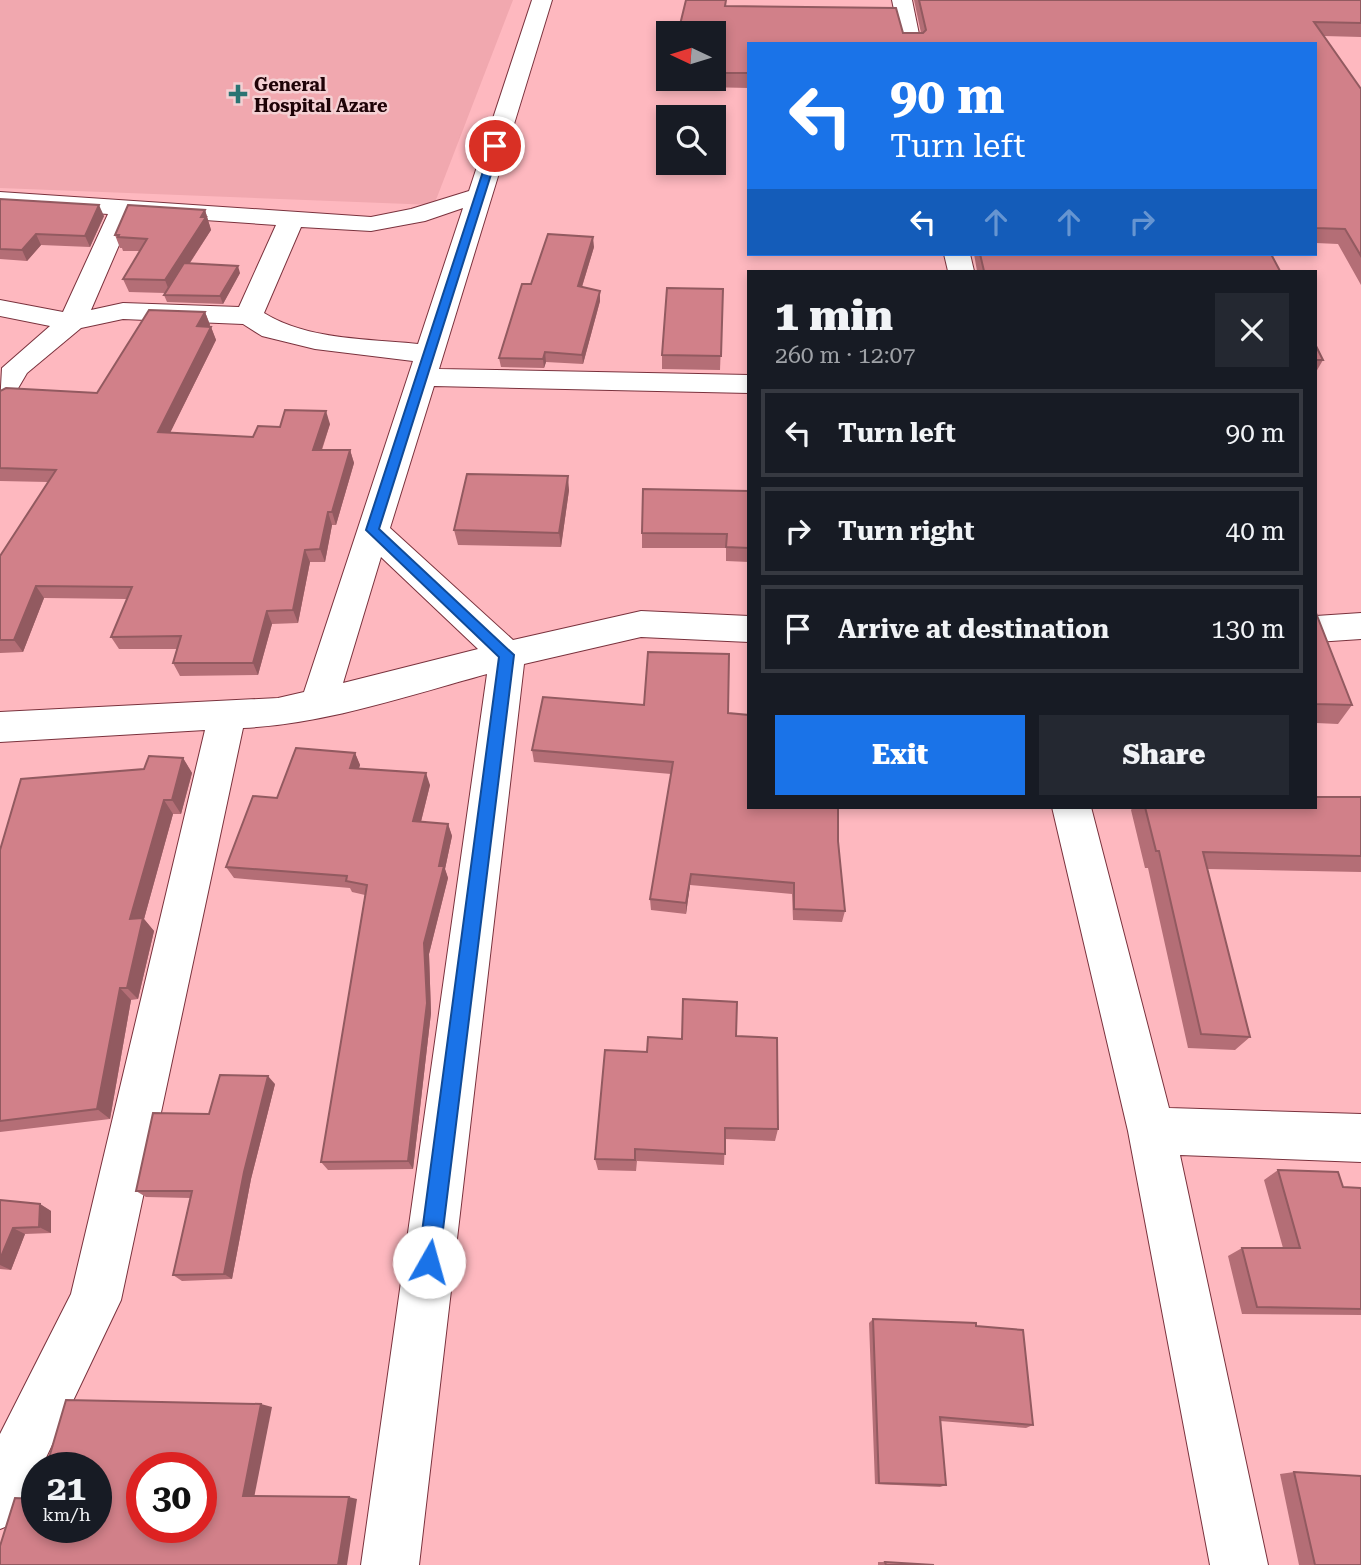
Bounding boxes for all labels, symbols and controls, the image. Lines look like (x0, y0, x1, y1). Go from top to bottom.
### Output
north arrow (656, 21, 726, 91)
map controls (656, 21, 726, 175)
text: 90 m (890, 68, 1005, 125)
icon: left (775, 70, 866, 161)
place label: General Hospital Azare (254, 74, 388, 116)
marker: General Hospital Azare (228, 84, 248, 104)
button: search (656, 105, 726, 175)
pin (465, 116, 525, 176)
icon: arrive (476, 127, 514, 165)
text: Turn left (890, 127, 1025, 165)
icon: left (904, 203, 942, 241)
icon: ahead (977, 203, 1015, 241)
icon: ahead (1050, 203, 1088, 241)
icon: right (1123, 203, 1161, 241)
text: 1 min (775, 291, 893, 340)
button: close (1215, 293, 1289, 367)
text: 260 m · 12:07 (775, 342, 915, 369)
icon: left (779, 414, 817, 452)
text: Turn left (838, 418, 956, 448)
text: 90 m (1226, 418, 1285, 448)
icon: right (779, 512, 817, 550)
text: Turn right (838, 516, 974, 546)
text: 40 m (1226, 516, 1285, 546)
icon: arrive (779, 610, 817, 648)
text: Arrive at destination (838, 614, 1109, 644)
text: 130 m (1211, 614, 1285, 644)
button: Exit (775, 715, 1025, 795)
button: Share (1039, 715, 1289, 795)
position arrow (392, 1225, 466, 1299)
speed limit sign: 30 (126, 1452, 217, 1543)
text: 21 (47, 1468, 86, 1509)
text: km/h (42, 1504, 91, 1525)

